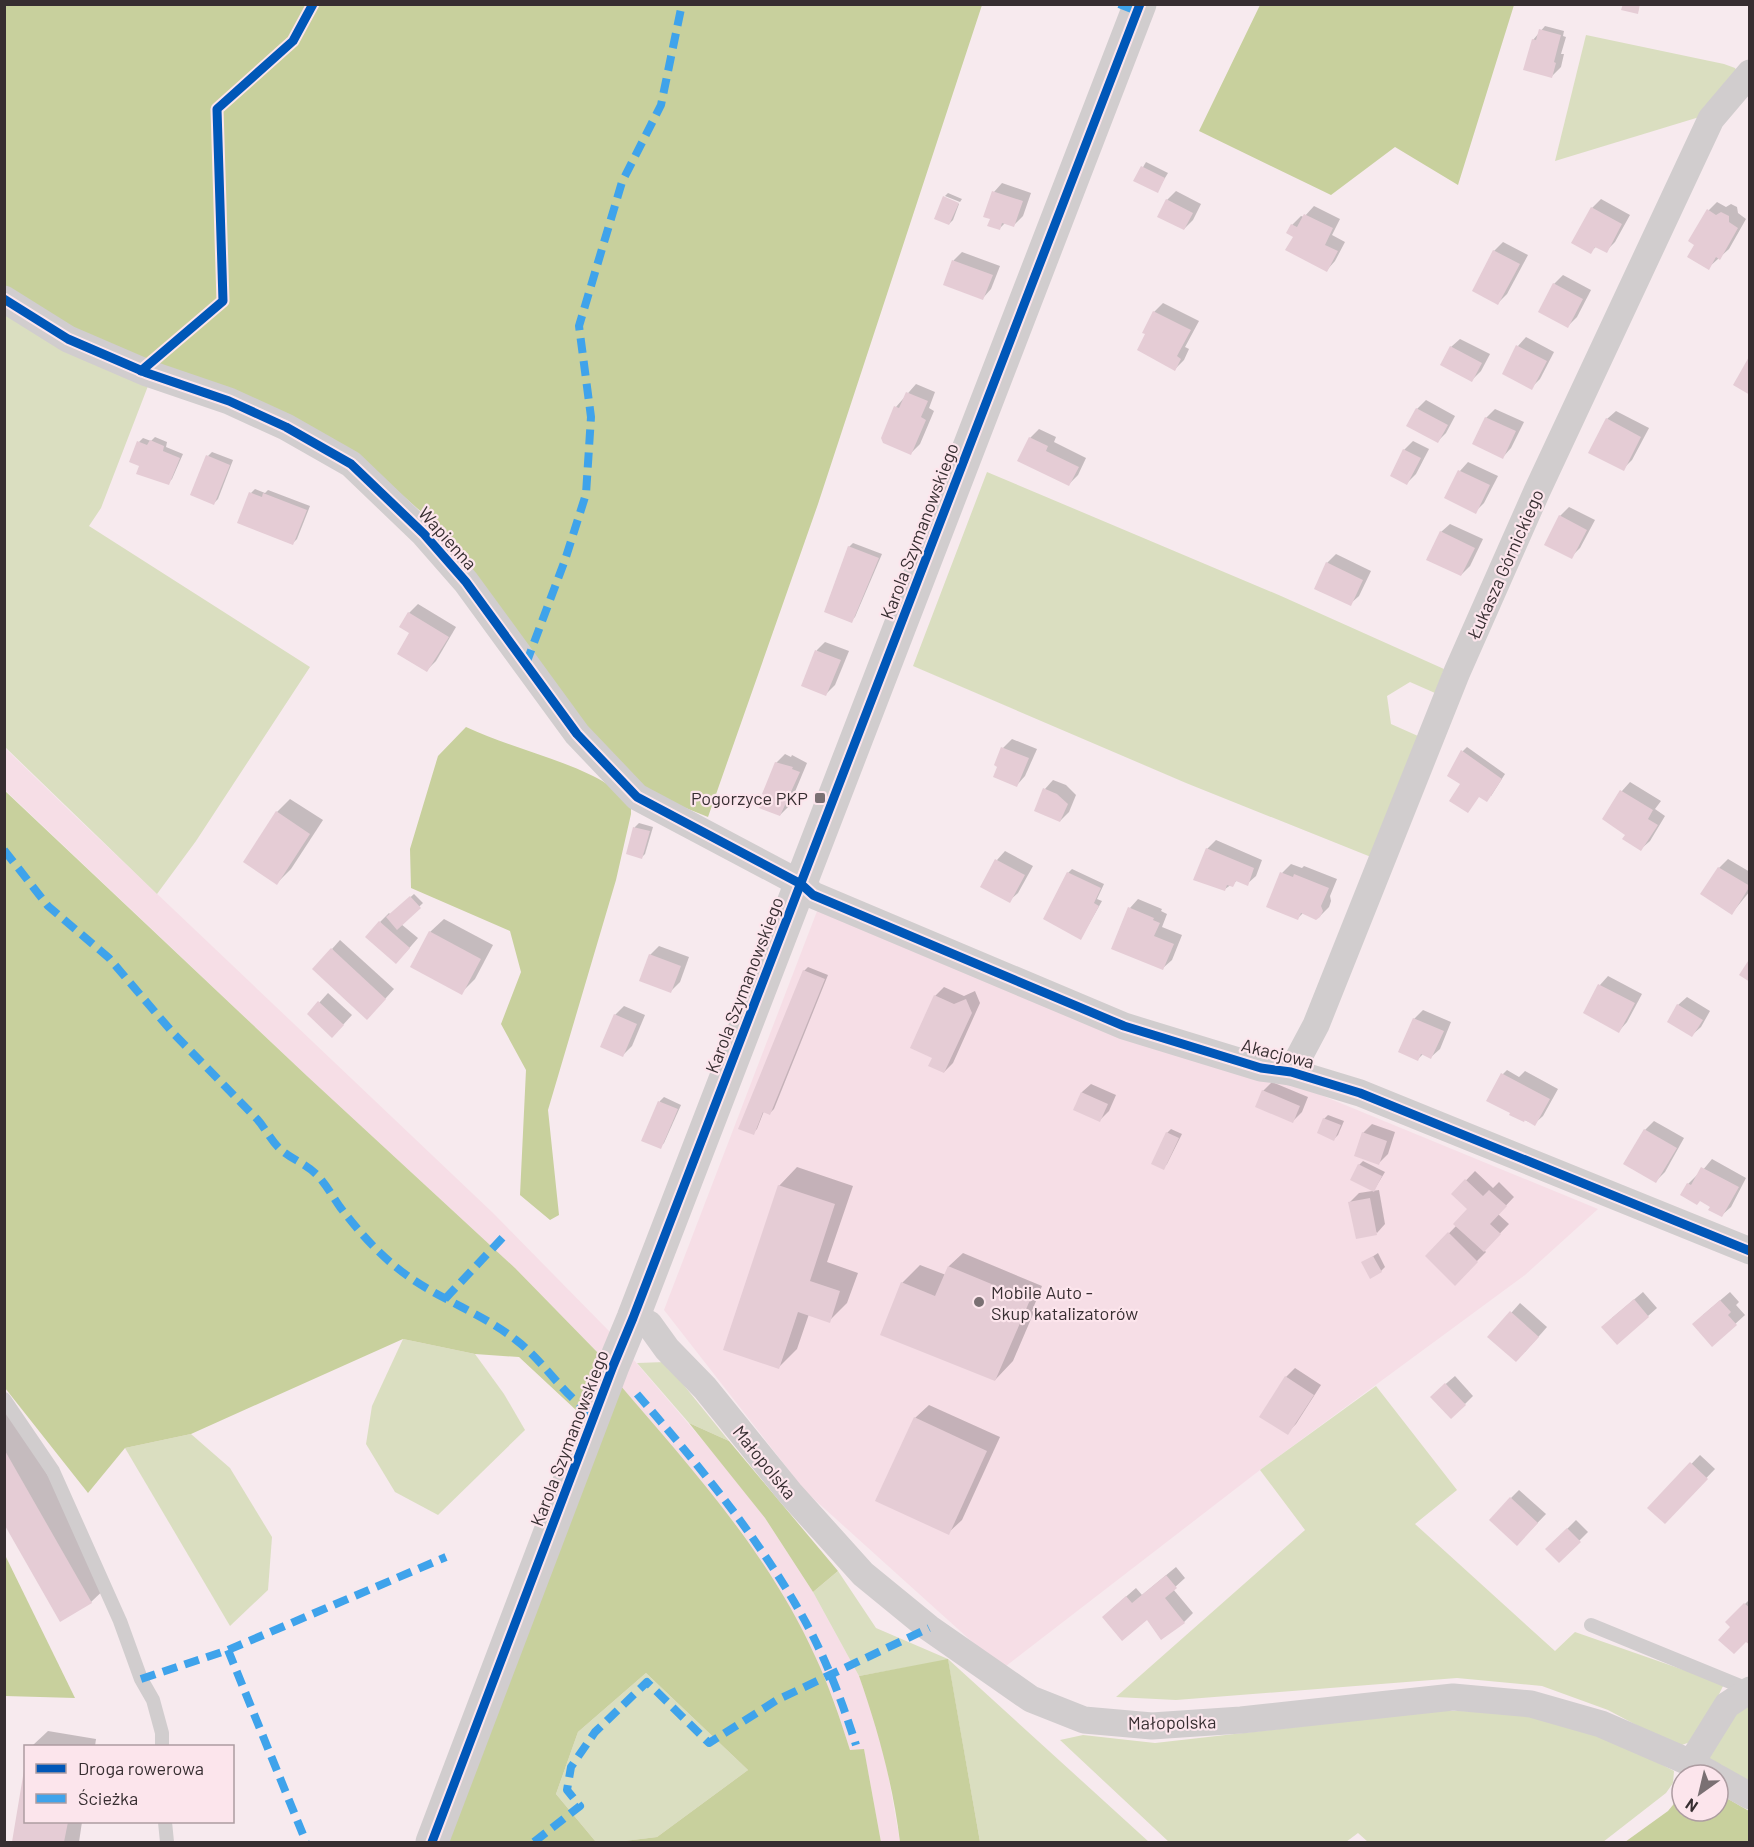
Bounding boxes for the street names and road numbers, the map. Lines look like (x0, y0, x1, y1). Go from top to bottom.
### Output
street label: Karola Szymanowskiego (875, 440, 963, 622)
street label: Łukasza Górnickiego (1462, 486, 1548, 643)
street label: Wapienna (414, 502, 482, 574)
street label: Karola Szymanowskiego (700, 894, 788, 1076)
street label: Akacjowa (1239, 1033, 1317, 1073)
street label: Karola Szymanowskiego (525, 1347, 613, 1529)
street label: Małopolska (729, 1421, 801, 1503)
street label: Małopolska (1128, 1710, 1216, 1734)

